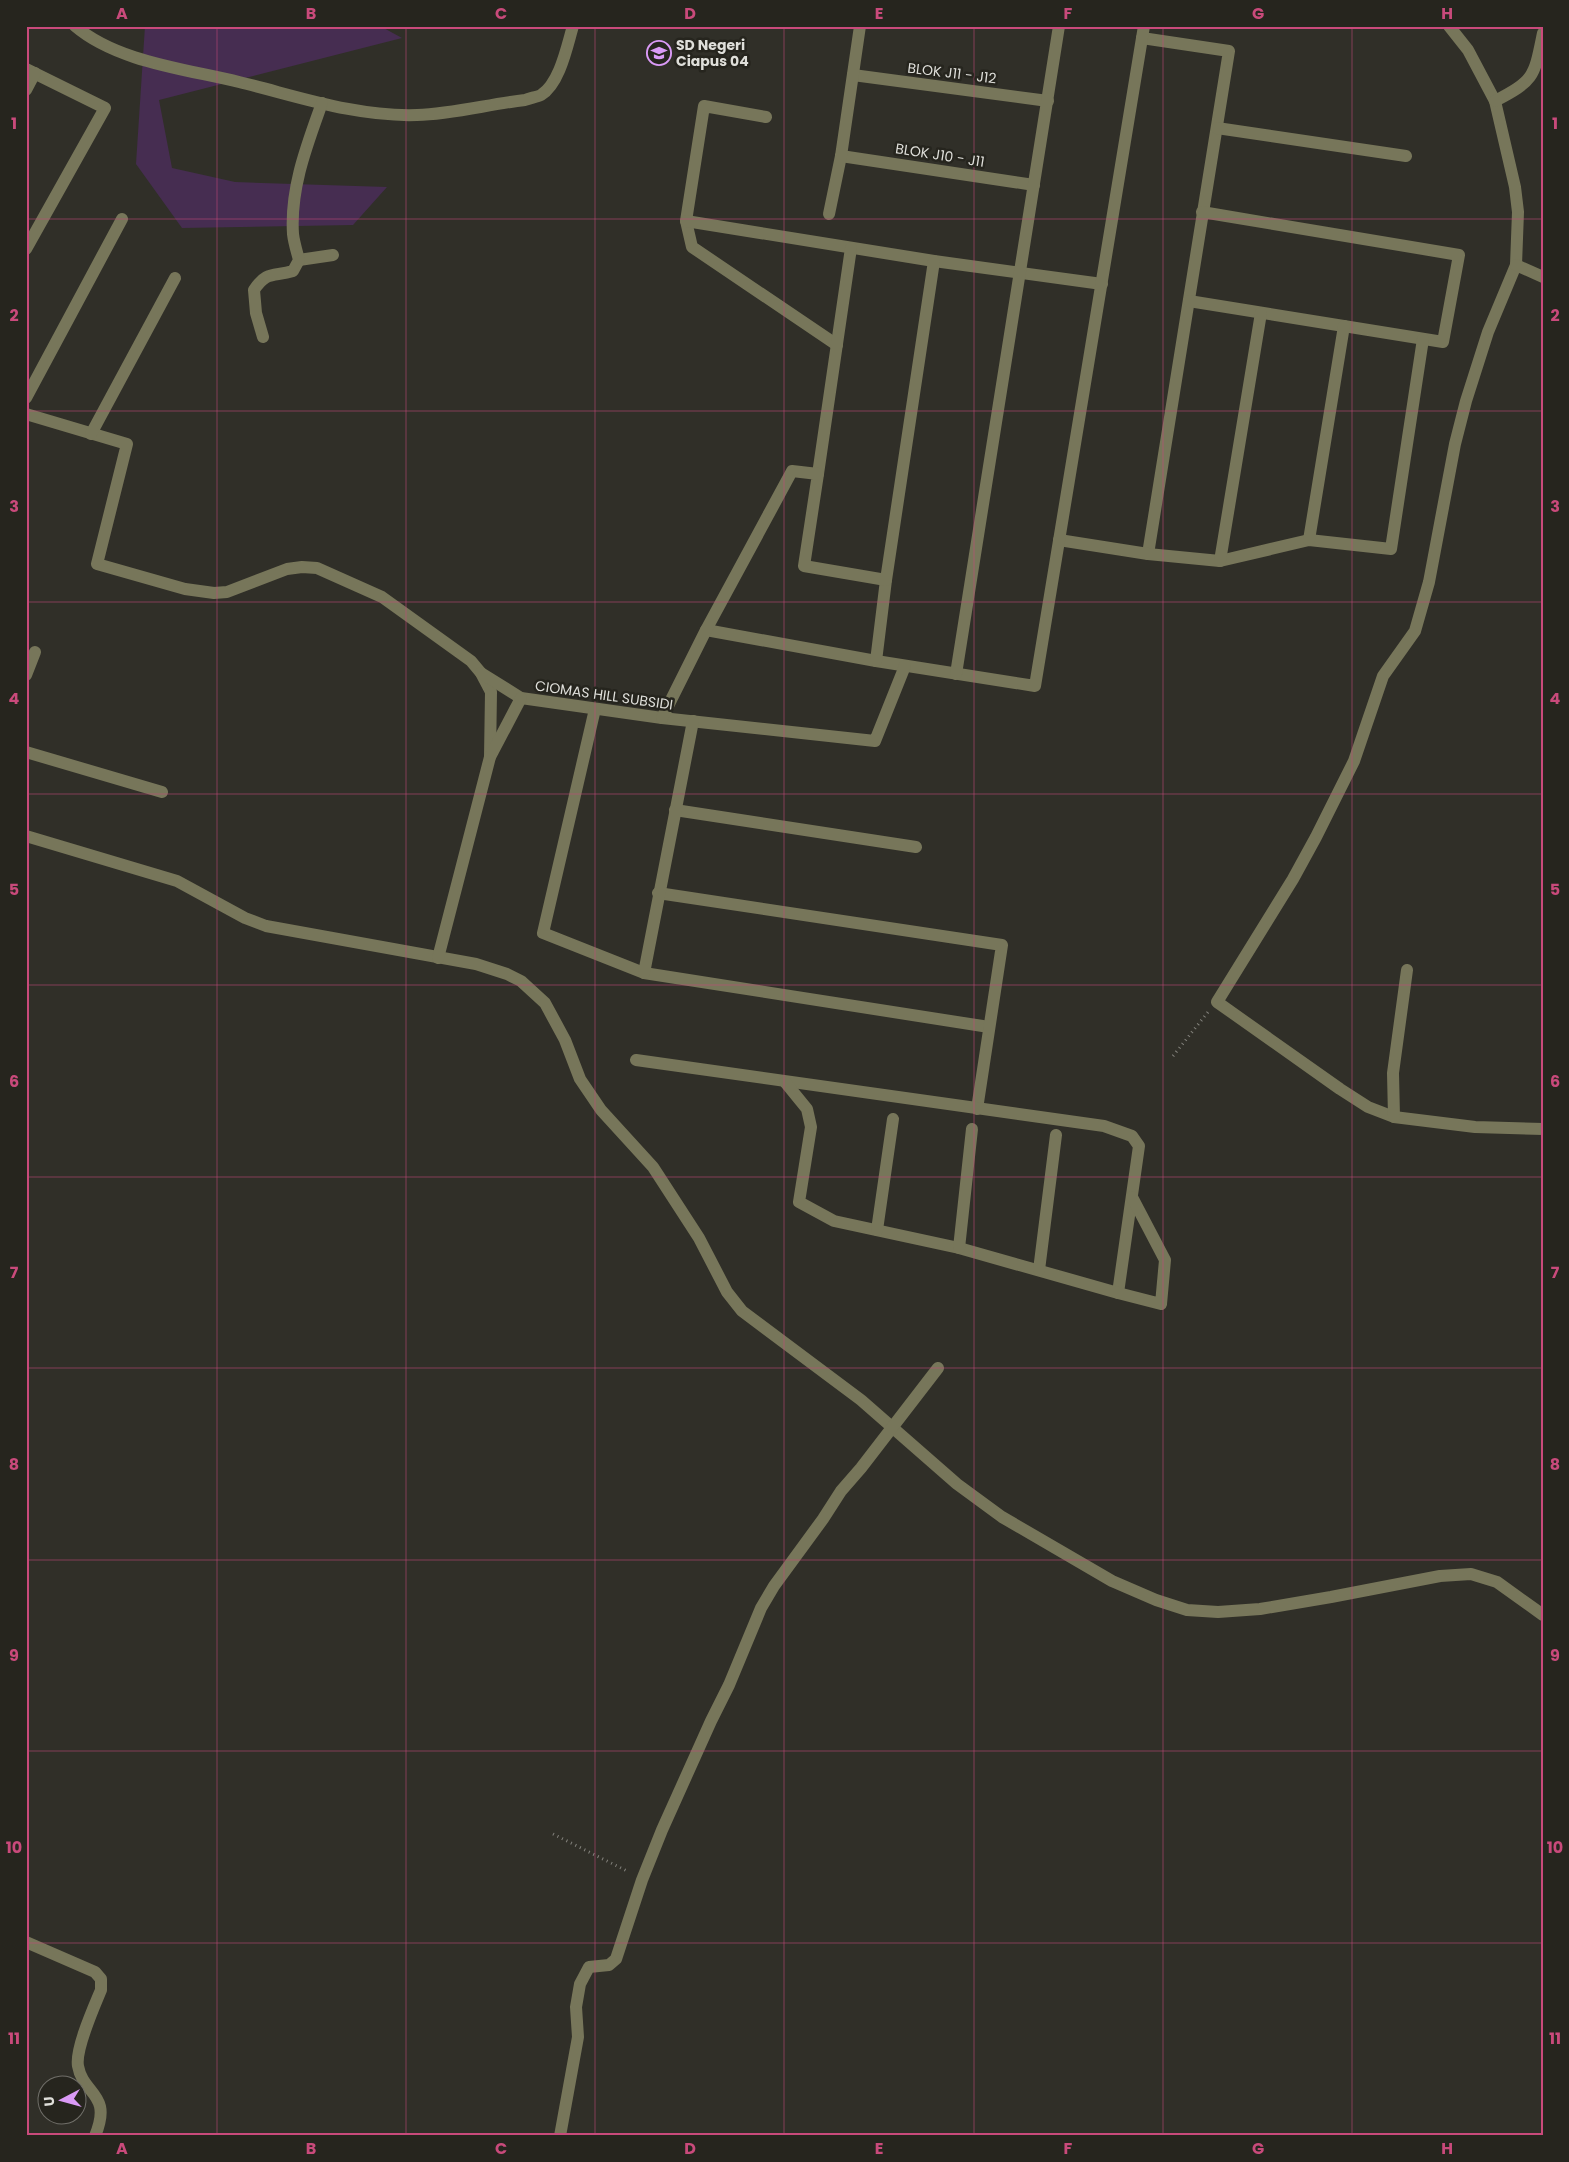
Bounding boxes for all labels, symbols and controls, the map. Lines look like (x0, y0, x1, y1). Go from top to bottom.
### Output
text: A (116, 2, 128, 25)
text: B (306, 2, 316, 25)
text: C (495, 2, 507, 25)
text: D (684, 2, 696, 25)
text: E (875, 2, 883, 25)
text: F (1064, 2, 1073, 25)
text: G (1252, 2, 1264, 25)
text: H (1441, 2, 1453, 25)
place label: SD Negeri Ciapus 04 (676, 35, 749, 71)
school or university icon: SD Negeri Ciapus 04 (646, 40, 672, 66)
street label: BLOK J11 - J12 (906, 58, 998, 88)
text: 1 (11, 112, 17, 135)
text: 1 (1552, 112, 1558, 135)
street label: BLOK J10 - J11 (894, 138, 986, 172)
text: 2 (9, 304, 19, 327)
text: 2 (1550, 304, 1560, 327)
text: 3 (9, 495, 19, 518)
text: 3 (1550, 495, 1560, 518)
street label: CIOMAS HILL SUBSIDI (534, 675, 674, 715)
text: 4 (9, 687, 20, 710)
text: 4 (1550, 687, 1561, 710)
text: 5 (9, 878, 19, 901)
text: 5 (1550, 878, 1560, 901)
text: 6 (9, 1070, 19, 1093)
text: 6 (1550, 1070, 1560, 1093)
text: 7 (10, 1261, 19, 1284)
text: 7 (1551, 1261, 1560, 1284)
text: 8 (9, 1453, 19, 1476)
text: 8 (1550, 1453, 1560, 1476)
text: 9 (9, 1644, 19, 1667)
text: 9 (1550, 1644, 1560, 1667)
text: 10 (6, 1836, 22, 1859)
text: 10 (1547, 1836, 1563, 1859)
text: 11 (8, 2027, 20, 2050)
text: 11 (1549, 2027, 1561, 2050)
north arrow (38, 2074, 88, 2124)
text: U (39, 2095, 60, 2107)
text: A (116, 2137, 128, 2160)
text: B (306, 2137, 316, 2160)
text: C (495, 2137, 507, 2160)
text: D (684, 2137, 696, 2160)
text: E (875, 2137, 883, 2160)
text: F (1064, 2137, 1073, 2160)
text: G (1252, 2137, 1264, 2160)
text: H (1441, 2137, 1453, 2160)

